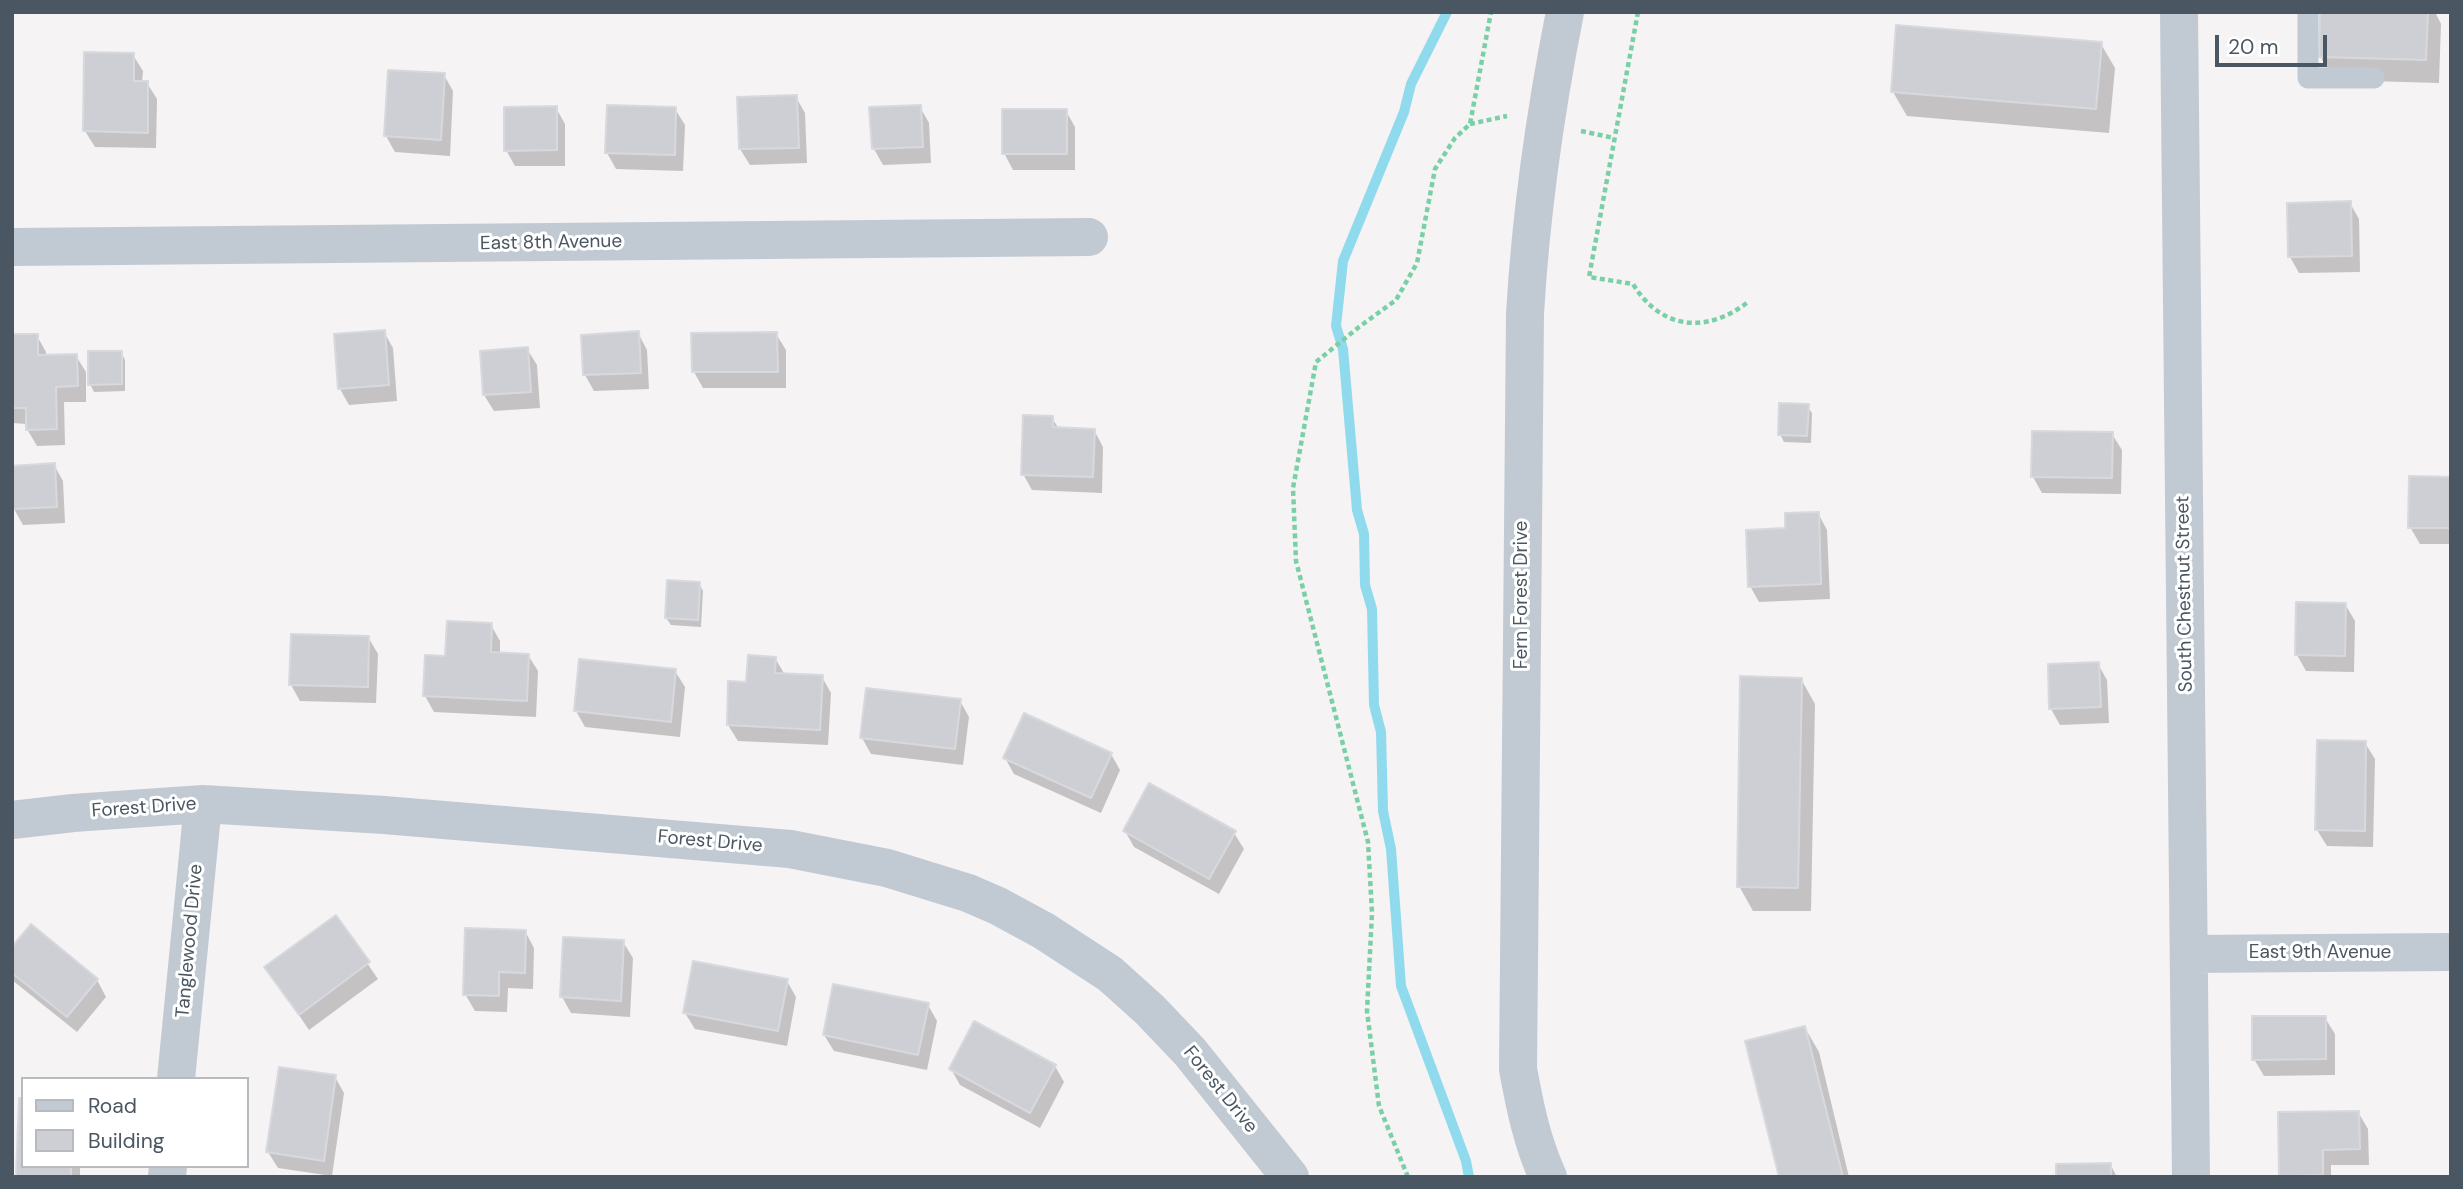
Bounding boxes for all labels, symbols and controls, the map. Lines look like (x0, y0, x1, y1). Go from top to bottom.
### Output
scale bar (2218, 21, 2330, 65)
text: 20 m (2228, 33, 2279, 61)
street label: East 8th Avenue (480, 230, 622, 256)
street label: South Chestnut Street (2172, 495, 2198, 693)
street label: Fern Forest Drive (1511, 521, 1533, 669)
street label: Forest Drive (91, 793, 197, 823)
street label: Forest Drive (657, 826, 763, 858)
street label: Tanglewood Drive (172, 863, 208, 1019)
street label: East 9th Avenue (2249, 942, 2391, 964)
street label: Forest Drive (1178, 1042, 1262, 1138)
legend (21, 1077, 248, 1168)
text: Road (88, 1092, 137, 1120)
text: Building (88, 1127, 164, 1155)

